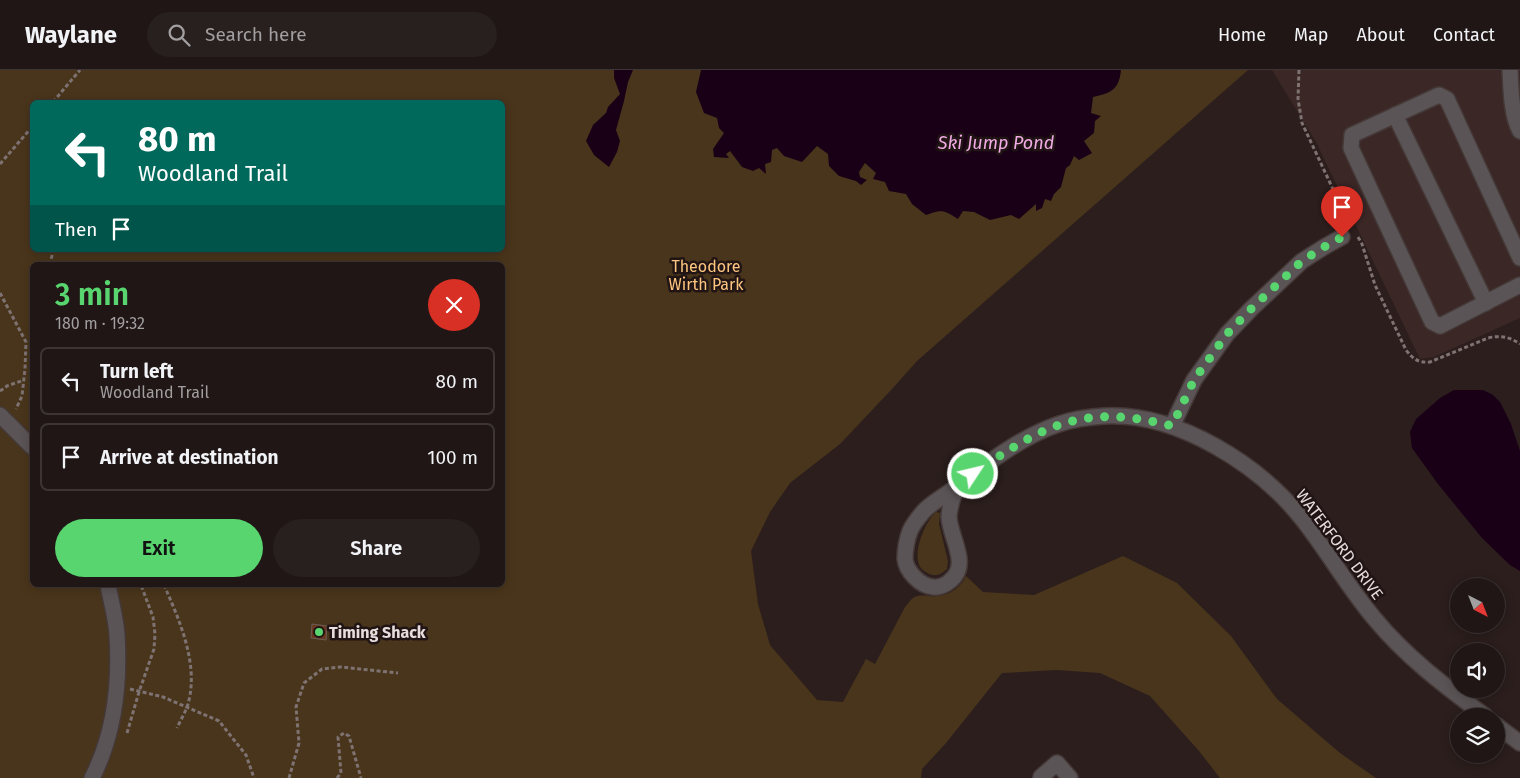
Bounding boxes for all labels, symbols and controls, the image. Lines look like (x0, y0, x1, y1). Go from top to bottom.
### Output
search box (147, 12, 497, 57)
text: Waylane (25, 21, 117, 49)
icon: search (165, 21, 193, 49)
text: Search here (205, 23, 307, 46)
text: Home (1218, 24, 1266, 46)
text: Map (1294, 24, 1328, 46)
text: About (1356, 24, 1405, 46)
text: Contact (1433, 24, 1495, 46)
text: 80 m (138, 118, 217, 160)
icon: left (55, 120, 120, 185)
water label: Ski Jump Pond (937, 132, 1055, 154)
text: Woodland Trail (138, 160, 288, 187)
pin (1321, 186, 1363, 237)
icon: arrive (1328, 193, 1356, 221)
icon: arrive (107, 215, 135, 243)
text: Then (55, 218, 97, 241)
park label: Theodore Wirth Park (669, 257, 744, 294)
text: 3 min (55, 277, 129, 313)
button: close (428, 279, 480, 331)
text: 180 m · 19:32 (55, 314, 145, 333)
text: Turn left (100, 360, 174, 383)
icon: left (57, 367, 85, 395)
text: 80 m (436, 370, 478, 393)
text: Woodland Trail (100, 383, 209, 402)
icon: arrive (57, 443, 85, 471)
text: Arrive at destination (100, 446, 279, 469)
text: 100 m (427, 446, 478, 469)
position arrow (946, 447, 998, 499)
street label: WATERFORD DRIVE (1292, 485, 1387, 603)
button: Exit (55, 519, 263, 577)
button: Share (273, 519, 480, 577)
north arrow (1450, 578, 1505, 632)
map controls (1450, 578, 1505, 763)
place label: Timing Shack (329, 623, 426, 642)
marker: Timing Shack (313, 626, 325, 638)
button: sound (1450, 643, 1505, 698)
button: layers (1450, 708, 1505, 763)

